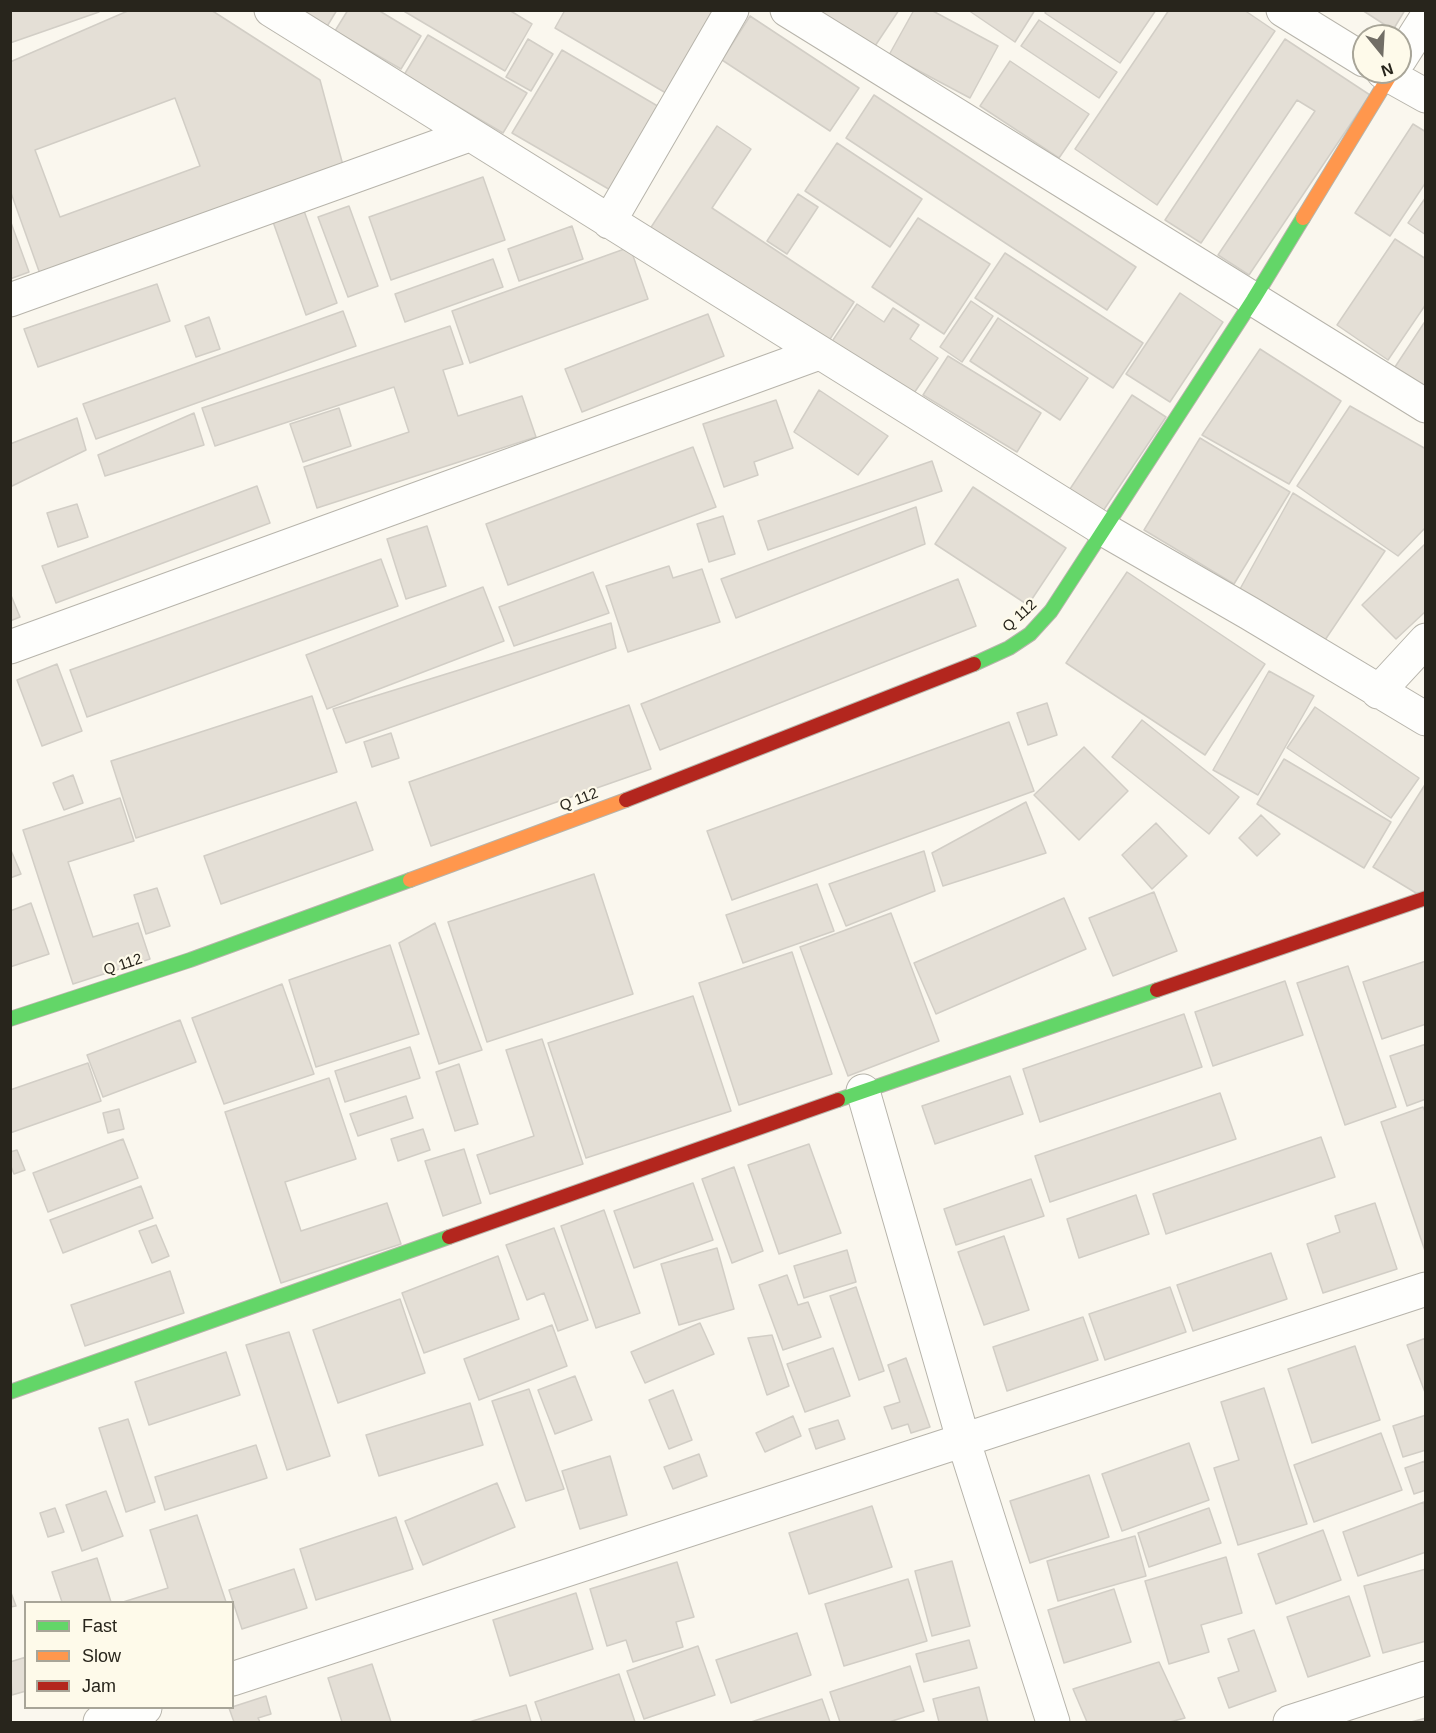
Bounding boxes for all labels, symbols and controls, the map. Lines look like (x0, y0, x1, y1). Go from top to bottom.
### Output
north arrow (1352, 24, 1412, 84)
text: N (1379, 60, 1395, 80)
street label: Q 112 (999, 596, 1041, 636)
street label: Q 112 (557, 784, 601, 816)
street label: Q 112 (101, 950, 145, 980)
legend (24, 1601, 234, 1709)
text: Fast (82, 1616, 117, 1636)
text: Slow (82, 1646, 121, 1666)
text: Jam (82, 1676, 116, 1696)

